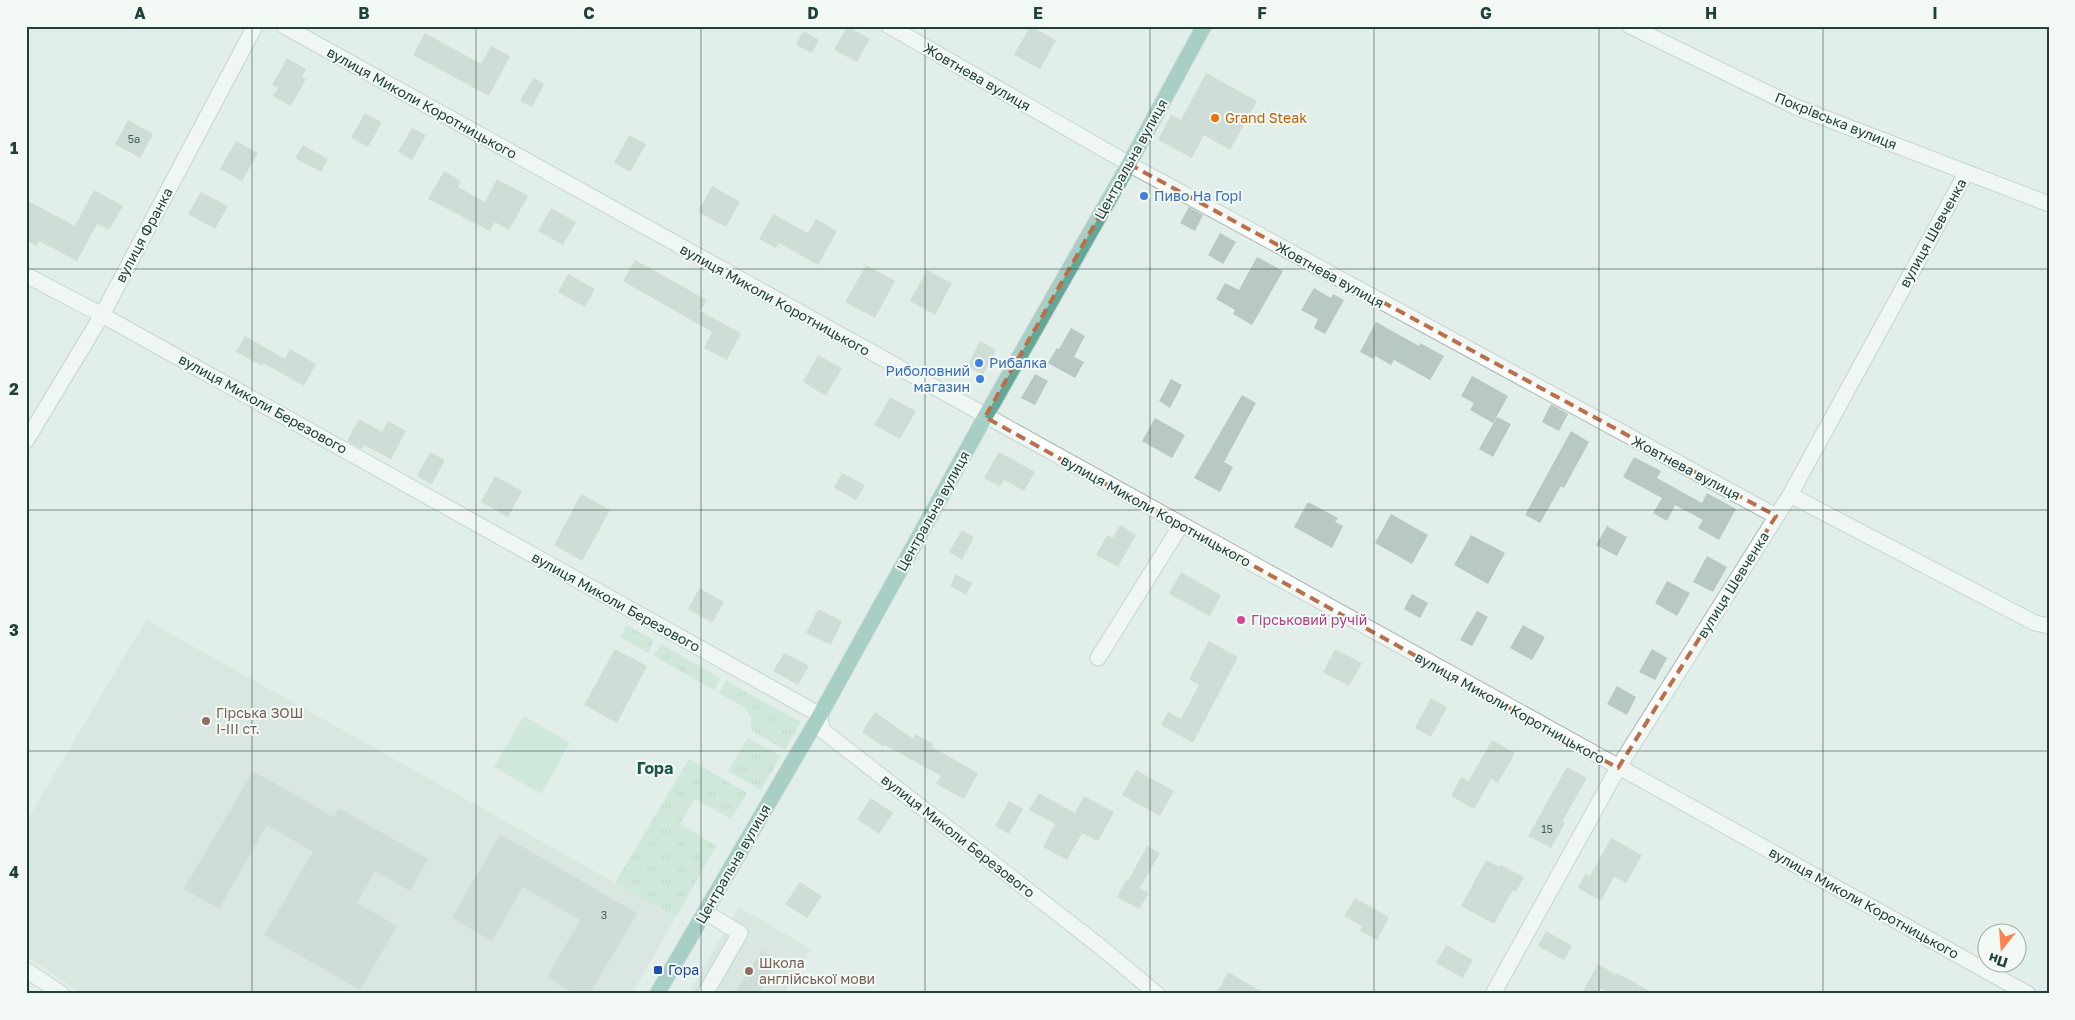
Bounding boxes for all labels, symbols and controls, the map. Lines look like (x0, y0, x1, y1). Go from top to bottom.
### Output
text: A (134, 3, 146, 23)
text: B (358, 3, 370, 23)
text: C (583, 3, 595, 23)
text: D (807, 3, 819, 23)
text: E (1033, 3, 1043, 23)
text: F (1257, 3, 1267, 23)
text: G (1480, 3, 1492, 23)
text: H (1705, 3, 1717, 23)
text: I (1932, 3, 1938, 23)
street label: Жовтнева вулиця (921, 39, 1034, 114)
street label: вулиця Миколи Коротницького (324, 43, 520, 162)
street label: Покрівська вулиця (1773, 88, 1900, 153)
street label: Центральна вулиця (1090, 96, 1171, 222)
place label: Grand Steak (1225, 109, 1307, 126)
marker: Grand Steak (1209, 112, 1221, 124)
house number: 5а (128, 132, 140, 145)
text: 1 (10, 138, 18, 158)
street label: вулиця Шевченка (1896, 175, 1970, 290)
street label: вулиця Франка (111, 184, 176, 285)
place label: Пиво На Горі (1154, 187, 1242, 204)
marker: Пиво На Горі (1138, 190, 1150, 202)
street label: Жовтнева вулиця (1273, 238, 1387, 311)
street label: вулиця Миколи Коротницького (677, 240, 873, 359)
street label: вулиця Миколи Березового (176, 350, 350, 457)
place label: Рибалка (989, 354, 1047, 371)
marker: Рибалка (973, 357, 985, 369)
place label: Риболовний магазин (886, 362, 970, 395)
marker: Риболовний магазин (974, 373, 986, 385)
text: 2 (9, 379, 19, 399)
street label: Жовтнева вулиця (1629, 432, 1744, 503)
street label: Центральна вулиця (892, 448, 973, 574)
street label: вулиця Миколи Коротницького (1058, 451, 1254, 570)
street label: вулиця Шевченка (1693, 528, 1772, 641)
street label: вулиця Миколи Березового (529, 548, 703, 655)
place label: Гірськовий ручій (1251, 611, 1367, 628)
marker: Гірськовий ручій (1235, 614, 1247, 626)
text: 3 (9, 620, 19, 640)
street label: вулиця Миколи Коротницького (1412, 648, 1608, 767)
place label: Гірська ЗОШ І-ІІІ ст. (216, 704, 303, 737)
marker: Гірська ЗОШ І-ІІІ ст. (200, 715, 212, 727)
district label: Гора (637, 758, 673, 778)
street label: вулиця Миколи Березового (878, 770, 1038, 901)
street label: Центральна вулиця (691, 801, 774, 926)
house number: 15 (1541, 822, 1553, 835)
street label: вулиця Миколи Коротницького (1766, 843, 1962, 962)
text: 4 (9, 862, 19, 882)
house number: 3 (601, 908, 607, 921)
north arrow (1978, 922, 2028, 972)
text: Пн (1986, 950, 2010, 972)
place label: Школа англійської мови (759, 954, 875, 987)
place label: Гора (668, 961, 699, 978)
marker: Гора (652, 964, 664, 976)
marker: Школа англійської мови (743, 965, 755, 977)

